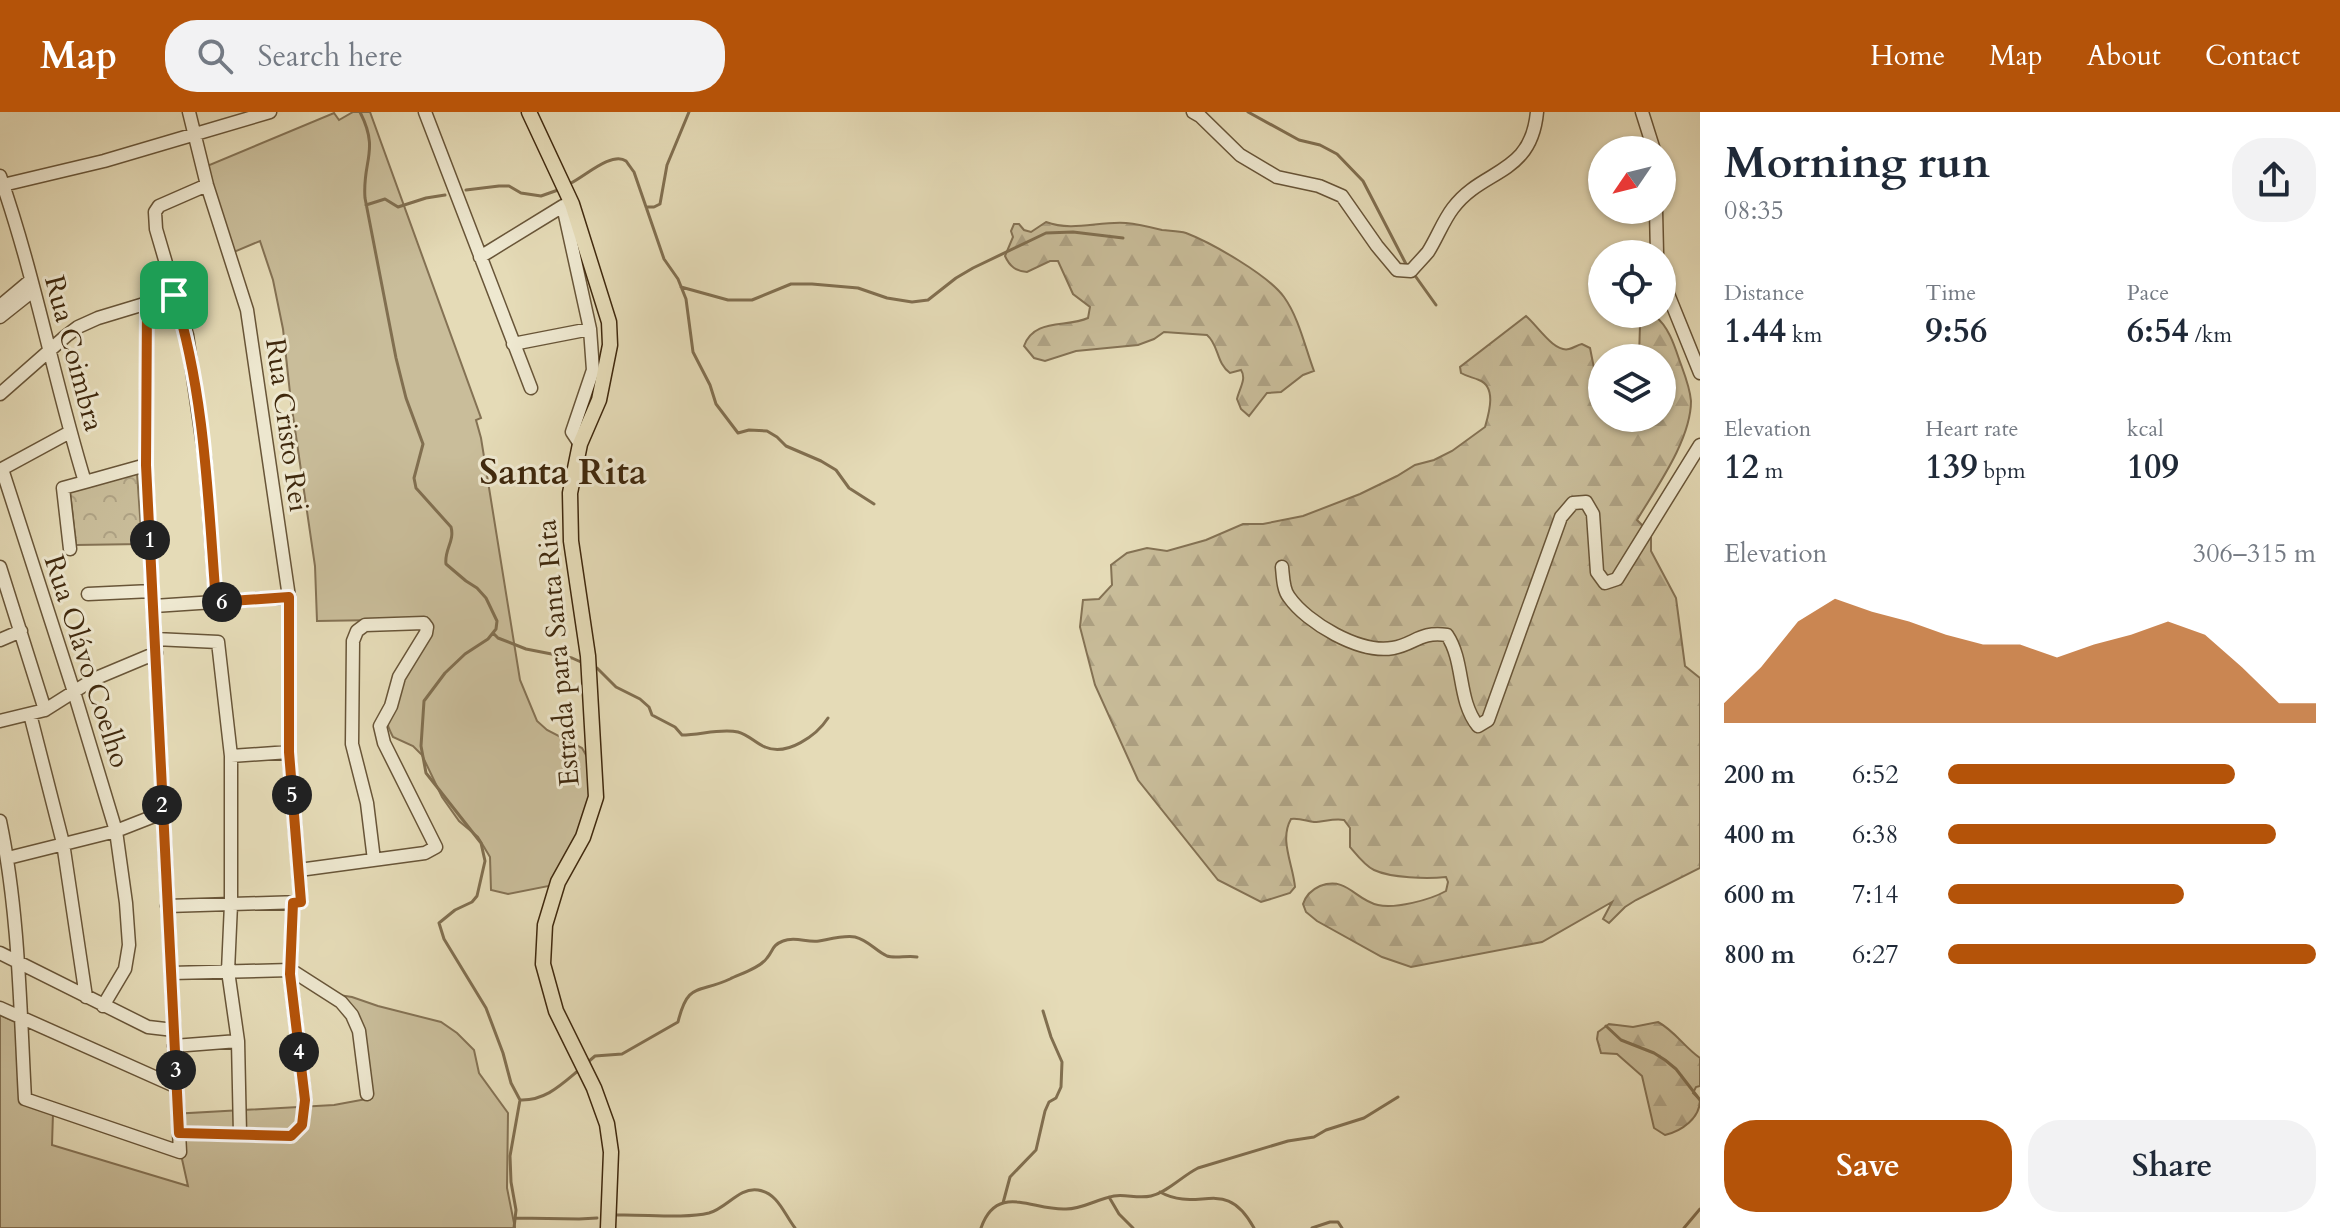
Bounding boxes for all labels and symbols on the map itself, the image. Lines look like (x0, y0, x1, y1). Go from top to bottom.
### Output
north arrow (1588, 136, 1676, 224)
pin (140, 261, 208, 329)
street label: Rua Coimbra (35, 271, 113, 435)
street label: Rua Cristo Rei (256, 336, 318, 514)
district label: Santa Rita (479, 448, 647, 497)
street label: Estrada para Santa Rita (527, 518, 589, 788)
pin: 1 (130, 520, 170, 560)
street label: Rua Olávo Coelho (35, 550, 139, 773)
pin: 6 (202, 582, 242, 622)
pin: 5 (272, 775, 312, 815)
pin: 2 (142, 785, 182, 825)
pin: 4 (279, 1032, 319, 1072)
pin: 3 (156, 1050, 196, 1090)

